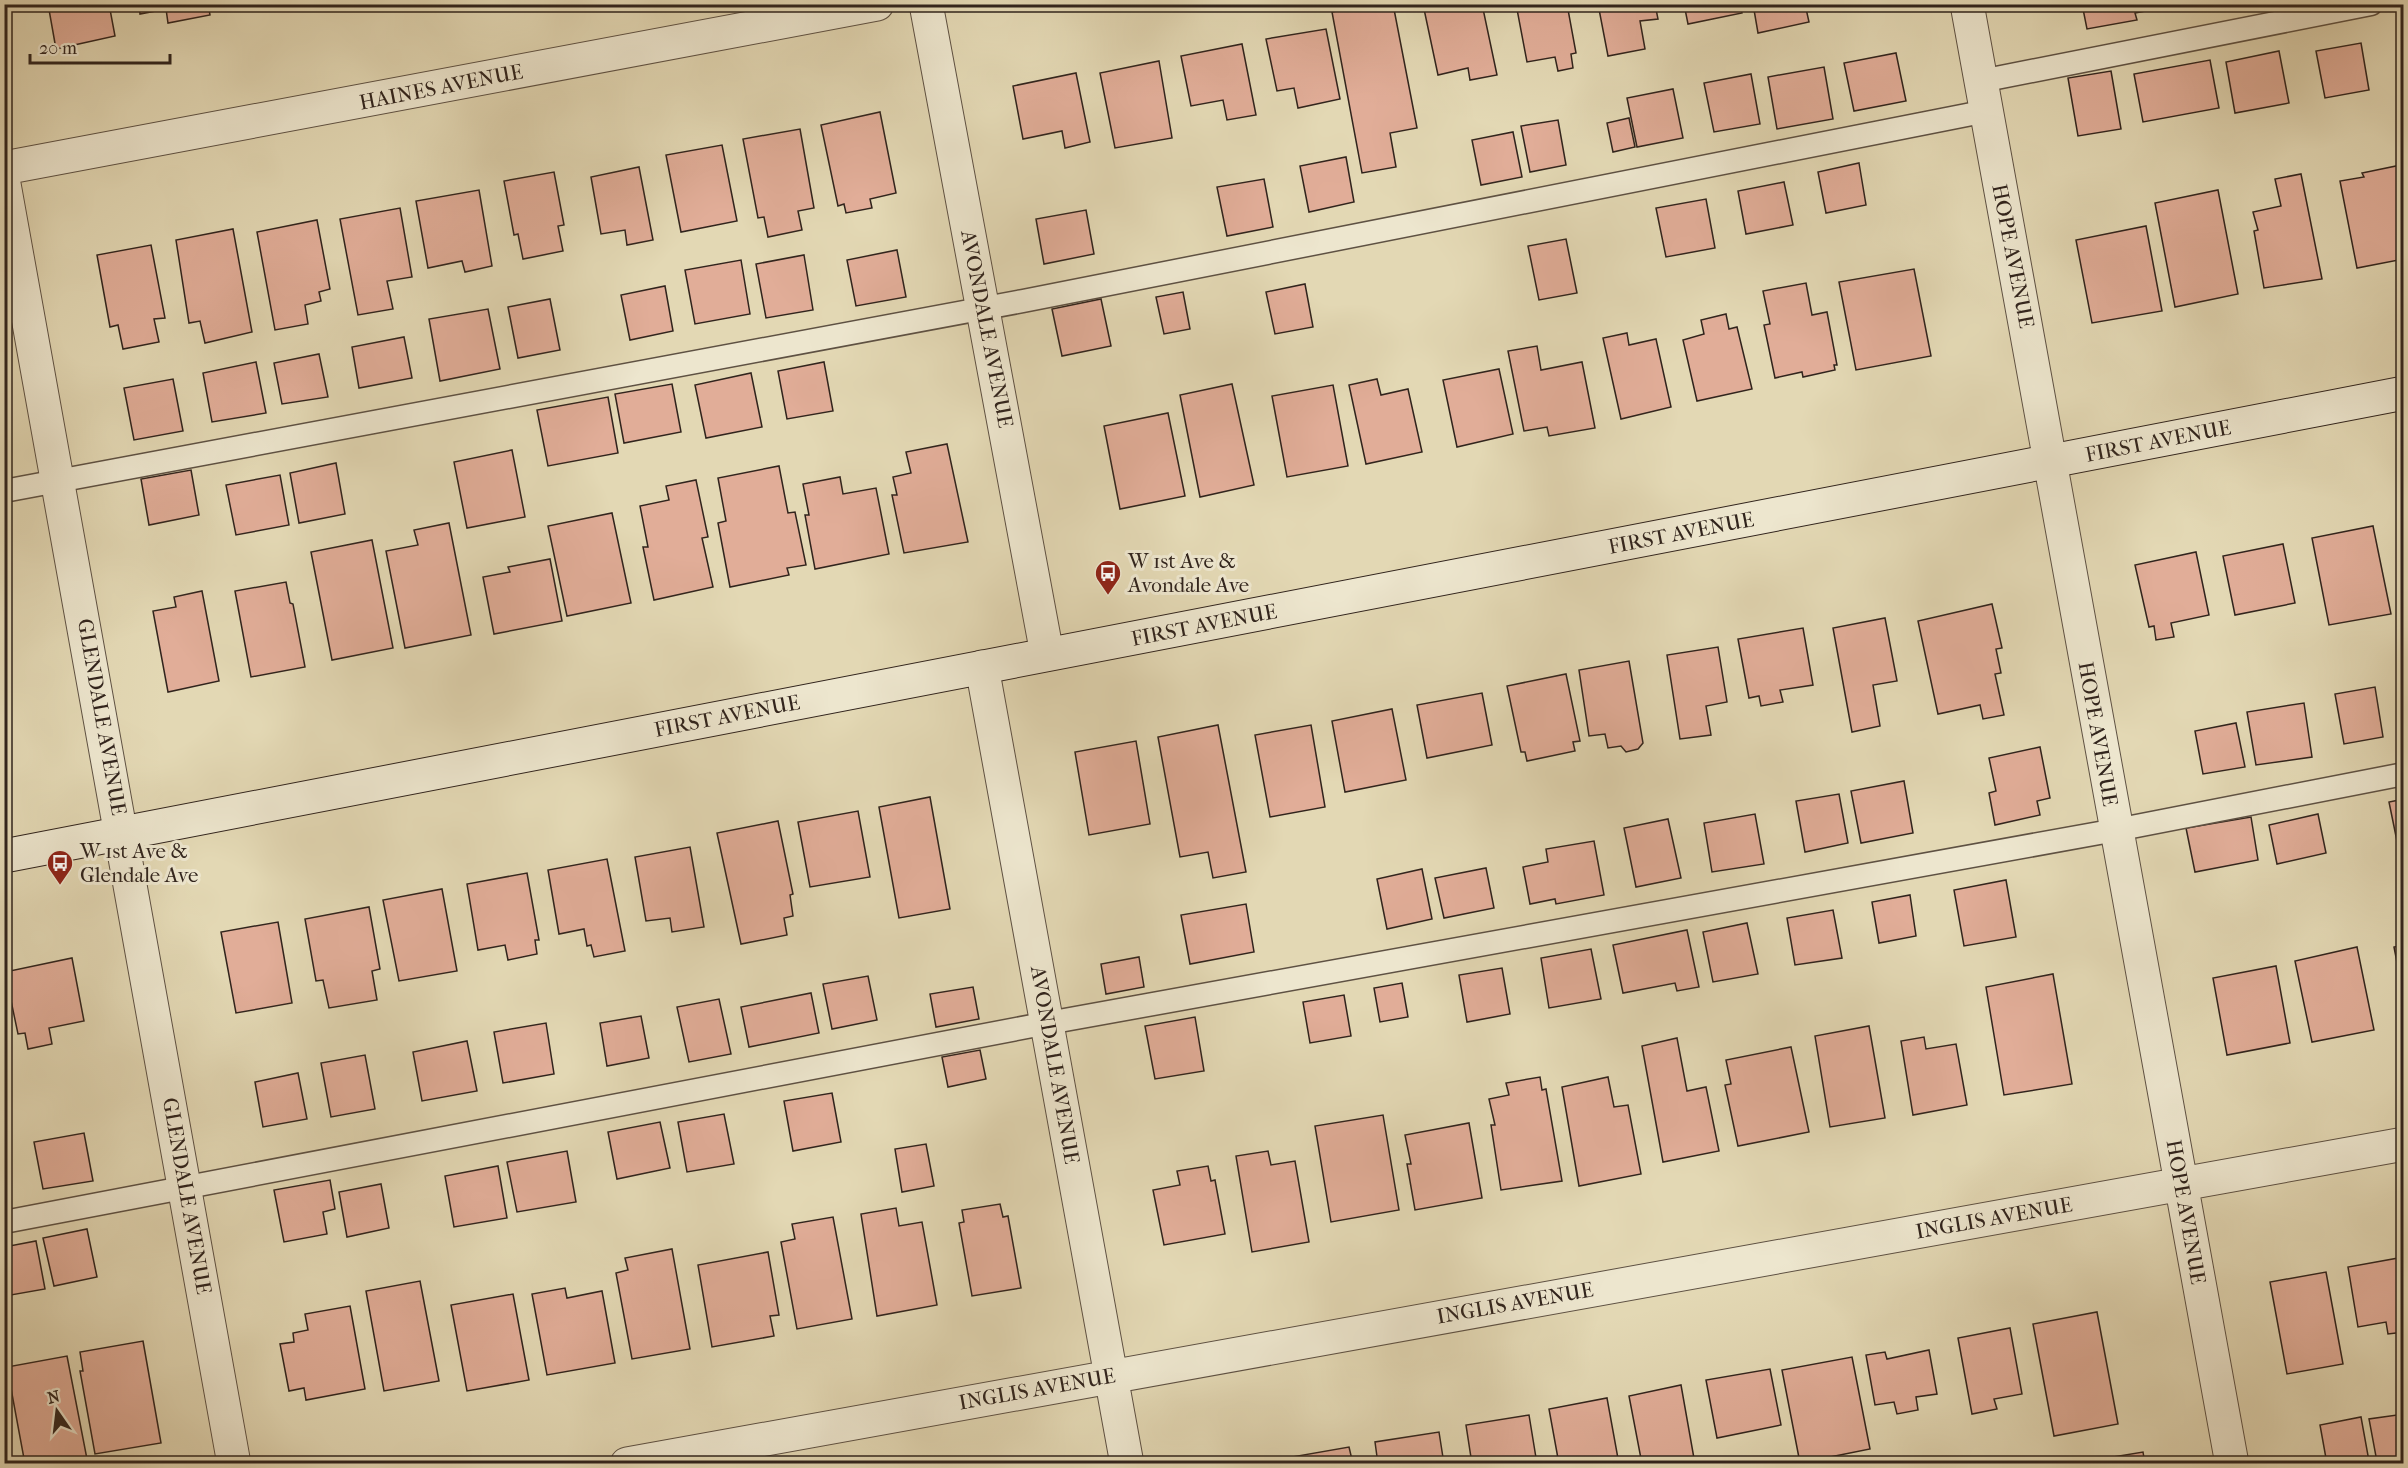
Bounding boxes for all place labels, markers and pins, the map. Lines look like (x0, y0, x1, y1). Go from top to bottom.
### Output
place label: W 1st Ave & Avondale Ave (1127, 549, 1249, 597)
bus stop icon: W 1st Ave & Avondale Ave (1093, 558, 1123, 596)
place label: W 1st Ave & Glendale Ave (79, 839, 198, 887)
bus stop icon: W 1st Ave & Glendale Ave (45, 848, 75, 886)

